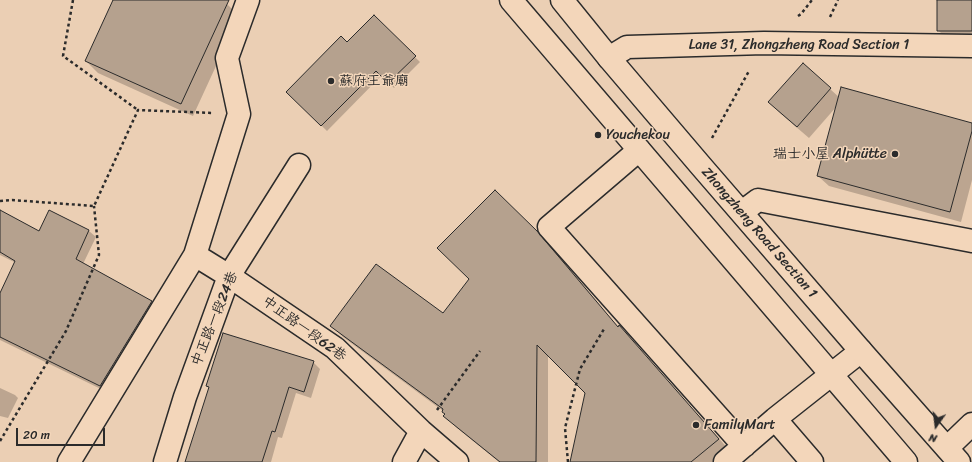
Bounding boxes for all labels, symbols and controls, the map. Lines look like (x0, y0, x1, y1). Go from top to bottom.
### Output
street label: Lane 31, Zhongzheng Road Section 1 (689, 37, 909, 53)
place label: 蘇府王爺廟 (339, 73, 409, 89)
marker: 蘇府王爺廟 (326, 76, 336, 86)
place label: Youchekou (606, 127, 670, 143)
marker: Youchekou (593, 130, 603, 140)
place label: 瑞士小屋 Alphütte (773, 146, 887, 162)
marker: 瑞士小屋 Alphütte (890, 149, 900, 159)
street label: Zhongzheng Road Section 1 (698, 164, 820, 302)
street label: 中正路一段24巷 (188, 269, 242, 369)
street label: 中正路一段62巷 (259, 293, 349, 365)
north arrow (916, 406, 956, 446)
place label: FamilyMart (704, 417, 775, 433)
scale bar (18, 420, 107, 446)
marker: FamilyMart (691, 420, 701, 430)
text: 20 m (23, 424, 50, 446)
text: N (927, 428, 939, 448)

